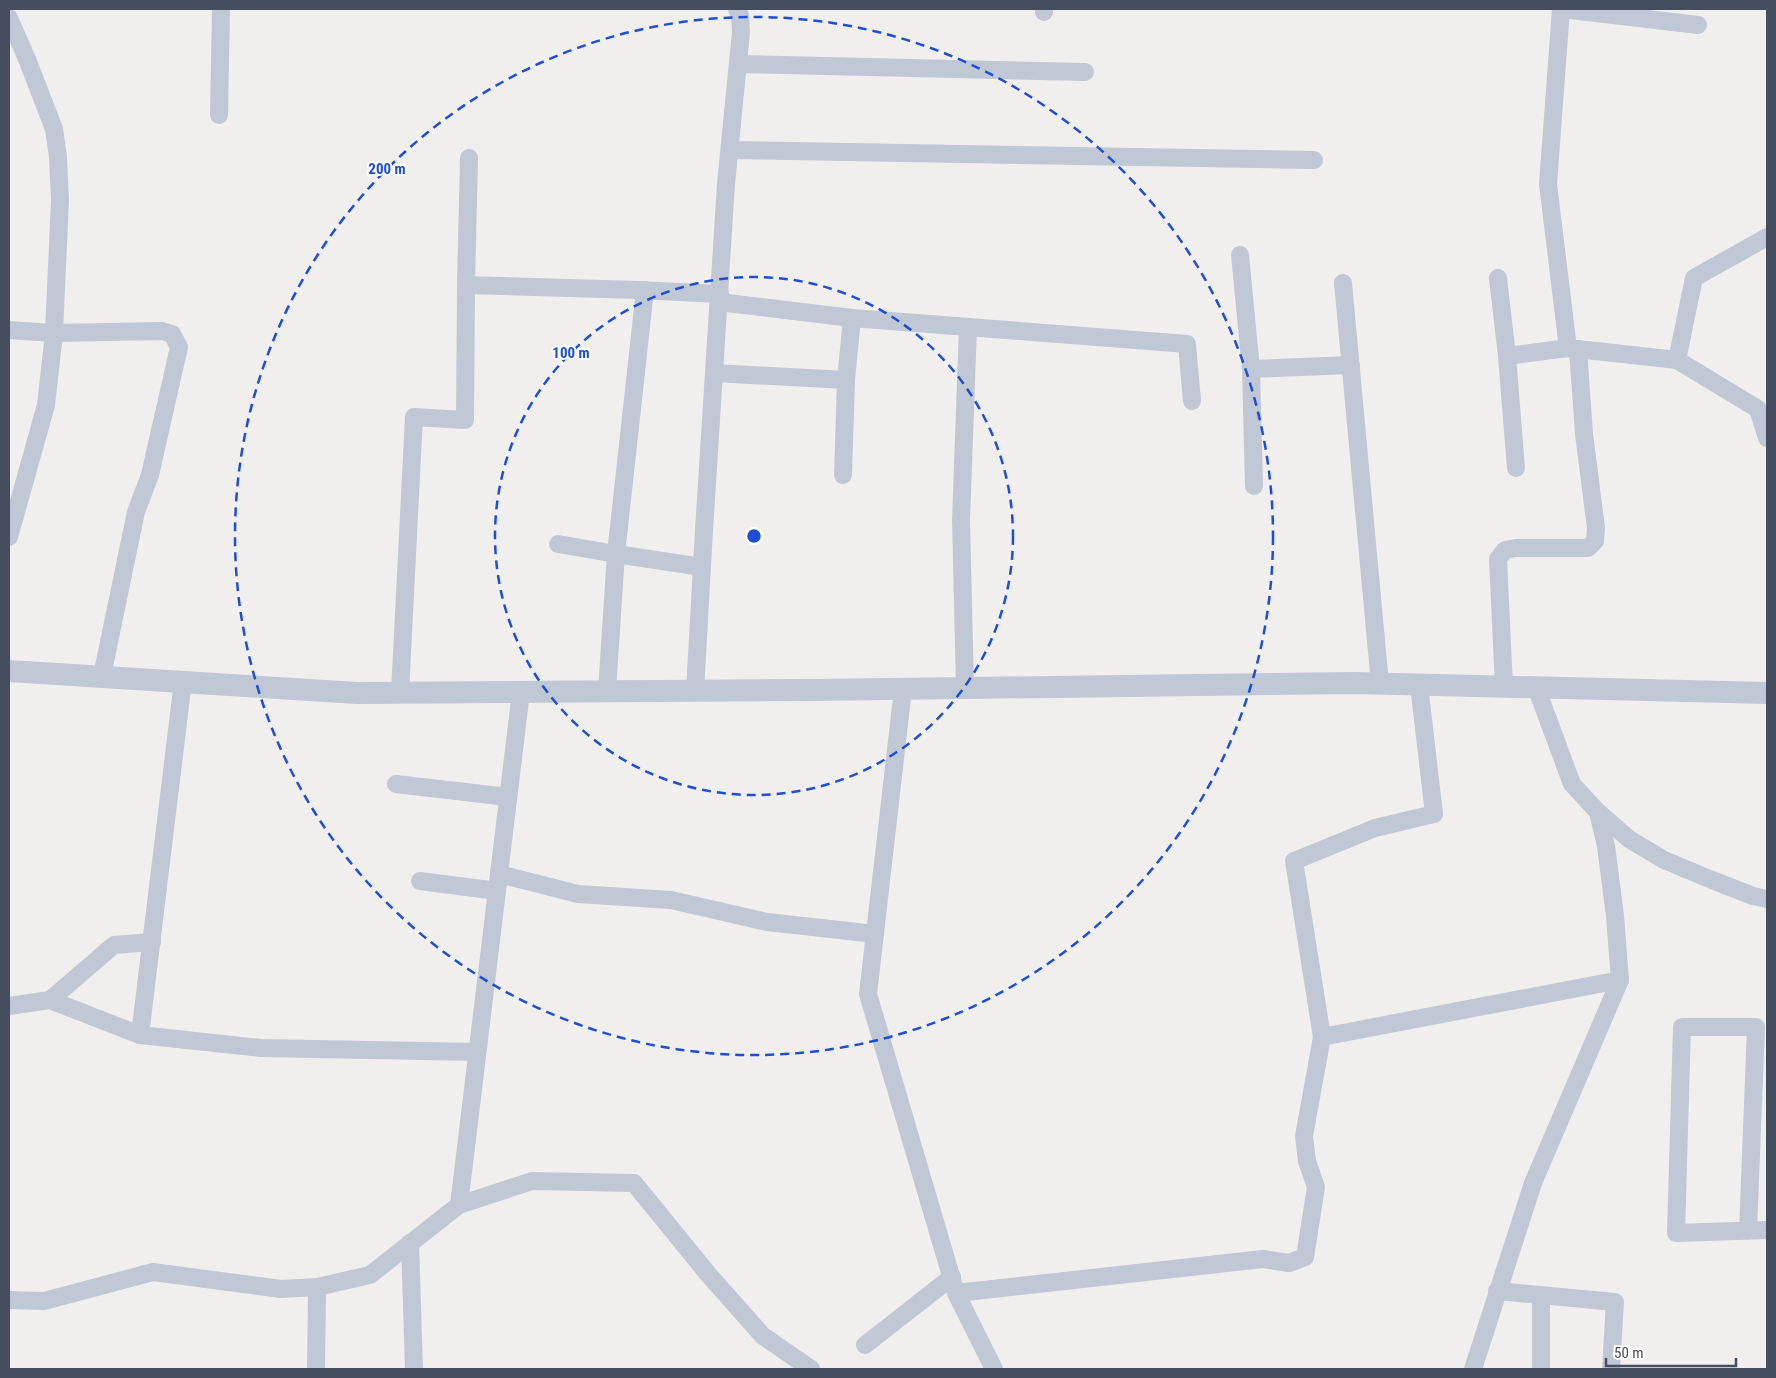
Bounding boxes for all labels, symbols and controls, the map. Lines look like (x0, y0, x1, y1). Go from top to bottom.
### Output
text: 200 m (368, 160, 406, 178)
text: 100 m (552, 344, 590, 362)
centre of rings (745, 527, 763, 545)
scale bar (1606, 1336, 1736, 1368)
text: 50 m (1614, 1344, 1644, 1362)

